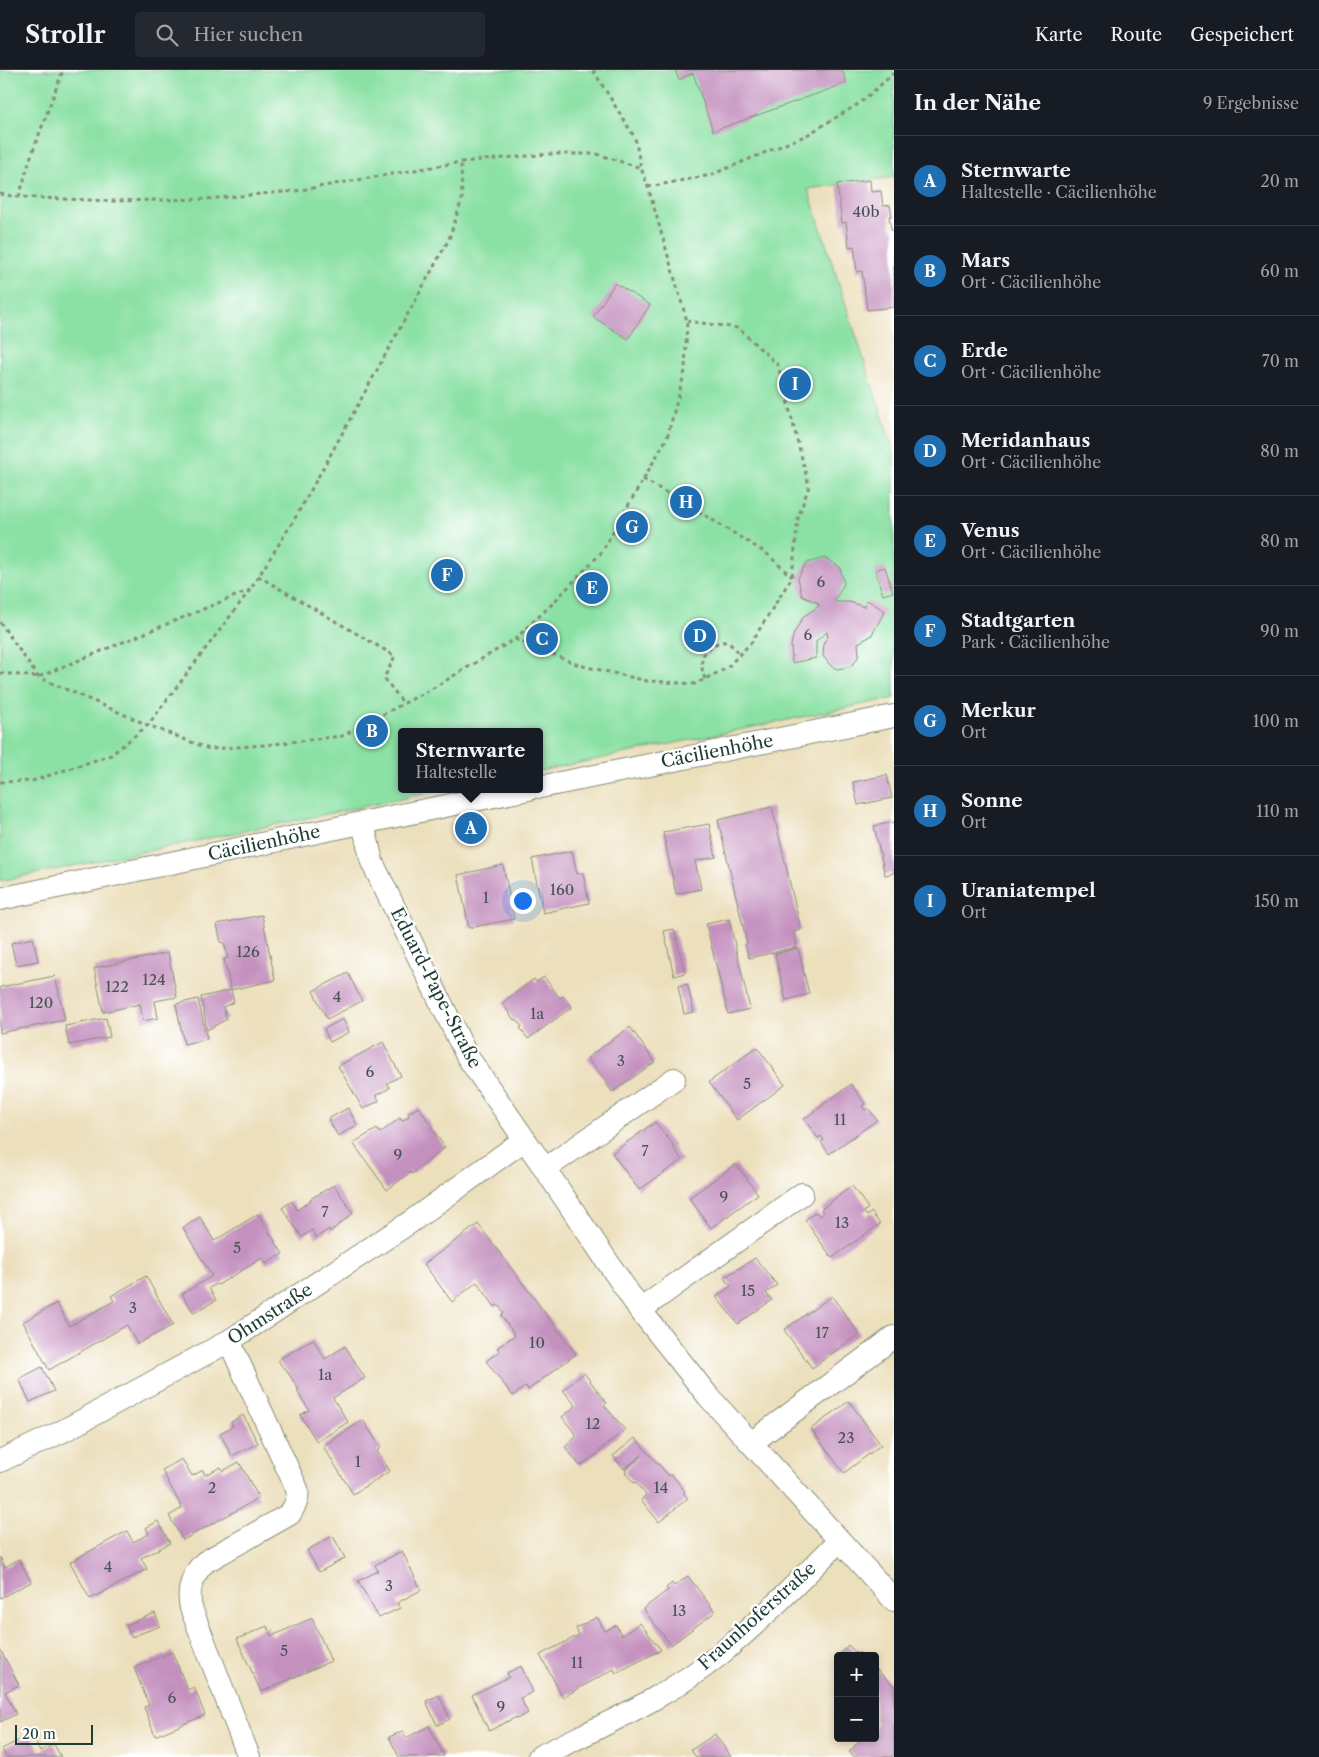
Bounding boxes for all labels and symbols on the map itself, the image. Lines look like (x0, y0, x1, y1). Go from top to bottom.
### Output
house number: 40b (852, 202, 880, 221)
pin: I (779, 365, 811, 403)
pin: H (670, 483, 702, 521)
pin: G (616, 508, 648, 546)
pin: F (431, 556, 463, 594)
pin: E (576, 569, 608, 607)
house number: 6 (817, 572, 826, 591)
pin: D (684, 617, 716, 655)
pin: C (526, 620, 558, 658)
house number: 6 (804, 625, 813, 644)
pin: B (356, 712, 388, 750)
street label: Cäcilienhöhe (659, 729, 775, 773)
pin: A (455, 809, 487, 847)
street label: Cäcilienhöhe (206, 820, 322, 866)
house number: 160 (550, 880, 574, 899)
house number: 1 (483, 888, 490, 907)
your location (510, 888, 536, 914)
street label: Eduard-Pape-Straße (386, 904, 486, 1072)
house number: 126 (236, 942, 260, 961)
house number: 124 (142, 970, 166, 989)
house number: 122 (105, 977, 129, 996)
house number: 4 (333, 987, 341, 1006)
house number: 120 (29, 993, 53, 1012)
house number: 1a (530, 1004, 544, 1023)
house number: 3 (617, 1051, 625, 1070)
house number: 6 (366, 1062, 375, 1081)
house number: 5 (743, 1074, 751, 1093)
house number: 11 (834, 1110, 847, 1129)
house number: 7 (641, 1141, 649, 1160)
house number: 9 (394, 1145, 402, 1164)
house number: 9 (720, 1187, 728, 1206)
house number: 7 (321, 1202, 329, 1221)
house number: 13 (835, 1213, 849, 1232)
house number: 5 (233, 1238, 241, 1257)
street label: Ohmstraße (224, 1278, 316, 1350)
house number: 15 (741, 1281, 755, 1300)
house number: 3 (129, 1298, 137, 1317)
house number: 17 (815, 1323, 829, 1342)
house number: 10 (529, 1333, 545, 1352)
house number: 1a (318, 1365, 332, 1384)
house number: 12 (586, 1414, 600, 1433)
house number: 23 (838, 1428, 854, 1447)
house number: 1 (355, 1452, 362, 1471)
house number: 2 (208, 1478, 216, 1497)
house number: 14 (654, 1478, 668, 1497)
house number: 4 (104, 1557, 112, 1576)
street label: Fraunhoferstraße (694, 1557, 820, 1675)
house number: 3 (385, 1576, 393, 1595)
house number: 13 (672, 1601, 686, 1620)
house number: 5 (280, 1641, 288, 1660)
house number: 11 (571, 1653, 584, 1672)
house number: 6 (168, 1688, 177, 1707)
house number: 9 (497, 1697, 505, 1716)
scale bar (15, 1722, 92, 1745)

